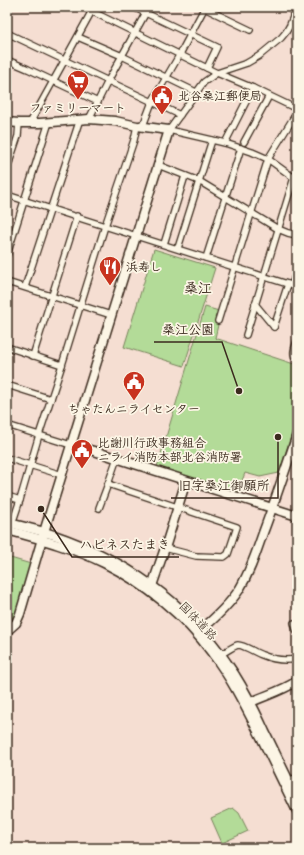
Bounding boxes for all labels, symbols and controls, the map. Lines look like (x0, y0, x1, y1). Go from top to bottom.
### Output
supermarket icon: ファミリーマート (65, 68, 91, 101)
public building icon: 北谷桑江郵便局 (149, 83, 175, 116)
place label: 北谷桑江郵便局 (178, 87, 262, 103)
place label: ファミリーマート (30, 99, 126, 115)
restaurant icon: 浜寿し (97, 254, 123, 287)
place label: 浜寿し (126, 258, 162, 274)
district label: 桑江 (184, 278, 212, 297)
callout: 桑江公園 (154, 317, 222, 342)
text: 桑江公園 (162, 320, 214, 337)
public building icon: ちゃたんニライセンター (121, 369, 147, 402)
place label: ちゃたんニライセンター (68, 400, 200, 416)
place label: 比謝川行政事務組合 ニライ消防本部北谷消防署 (98, 434, 242, 464)
public building icon: 比謝川行政事務組合 ニライ消防本部北谷消防署 (69, 437, 95, 470)
callout: 旧字桑江御願所 (171, 473, 278, 498)
text: 旧字桑江御願所 (178, 476, 270, 493)
callout: ハピネスたまき (72, 532, 179, 557)
text: ハピネスたまき (80, 535, 170, 552)
street label: 国体道路 (176, 597, 221, 643)

